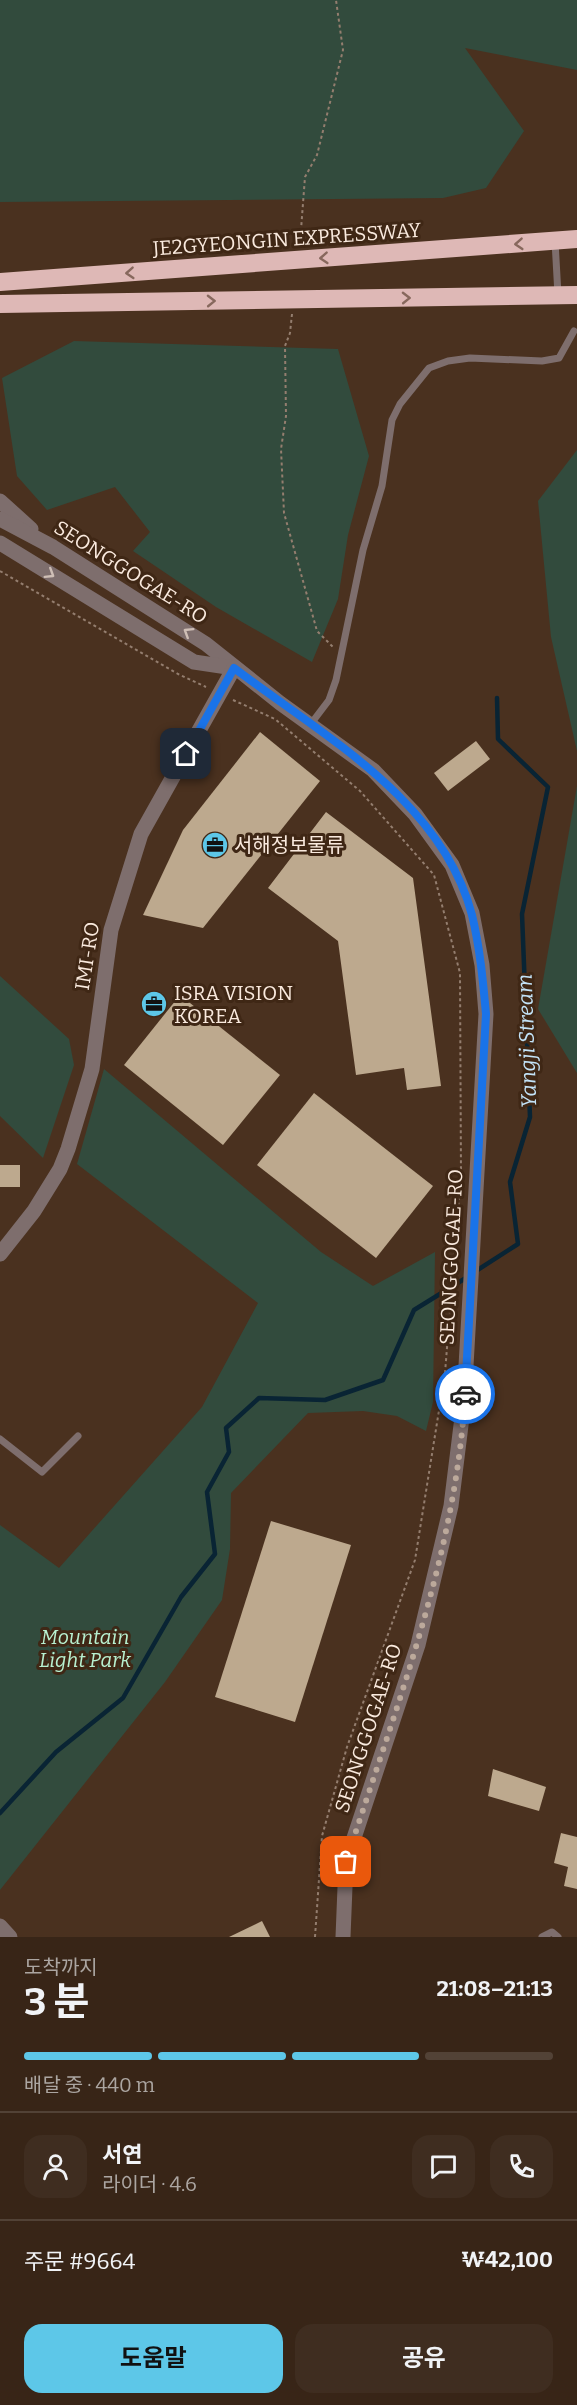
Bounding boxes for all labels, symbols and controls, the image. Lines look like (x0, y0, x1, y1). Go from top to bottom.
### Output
street label: JE2GYEONGIN EXPRESSWAY (151, 218, 422, 260)
one-way arrow (514, 237, 523, 250)
one-way arrow (320, 252, 329, 265)
one-way arrow (125, 267, 134, 280)
one-way arrow (401, 292, 410, 304)
one-way arrow (206, 295, 215, 307)
street label: SEONGGOGAE-RO (50, 515, 212, 629)
one-way arrow (44, 566, 54, 578)
one-way arrow (184, 628, 194, 640)
pin (160, 728, 211, 779)
icon: home (169, 737, 202, 770)
office icon: 서해정보물류 (200, 830, 230, 860)
place label: 서해정보물류 (234, 833, 344, 857)
street label: IMI-RO (70, 920, 104, 992)
water label: Yangji Stream (512, 974, 542, 1108)
place label: ISRA VISION KOREA (174, 981, 293, 1028)
office icon: ISRA VISION KOREA (139, 989, 169, 1019)
street label: SEONGGOGAE-RO (434, 1168, 468, 1346)
courier (435, 1364, 495, 1424)
icon: car (449, 1378, 482, 1411)
park label: Mountain Light Park (39, 1625, 131, 1672)
street label: SEONGGOGAE-RO (329, 1641, 407, 1815)
pin (320, 1836, 371, 1887)
icon: bag (329, 1845, 362, 1878)
text: 도착까지 (24, 1955, 98, 1979)
text: 21:08–21:13 (436, 1975, 553, 2002)
text: 3 분 (24, 1979, 89, 2025)
text: 배달 중 · 440 m (24, 2073, 155, 2097)
button: person (24, 2135, 87, 2198)
button: chat (412, 2135, 475, 2198)
button: phone (490, 2135, 553, 2198)
text: 서연 (102, 2141, 142, 2168)
text: 라이더 · 4.6 (102, 2172, 197, 2196)
text: ₩42,100 (462, 2246, 553, 2273)
text: 주문 #9664 (24, 2248, 135, 2275)
button: 도움말 (24, 2324, 283, 2393)
button: 공유 (295, 2324, 553, 2393)

